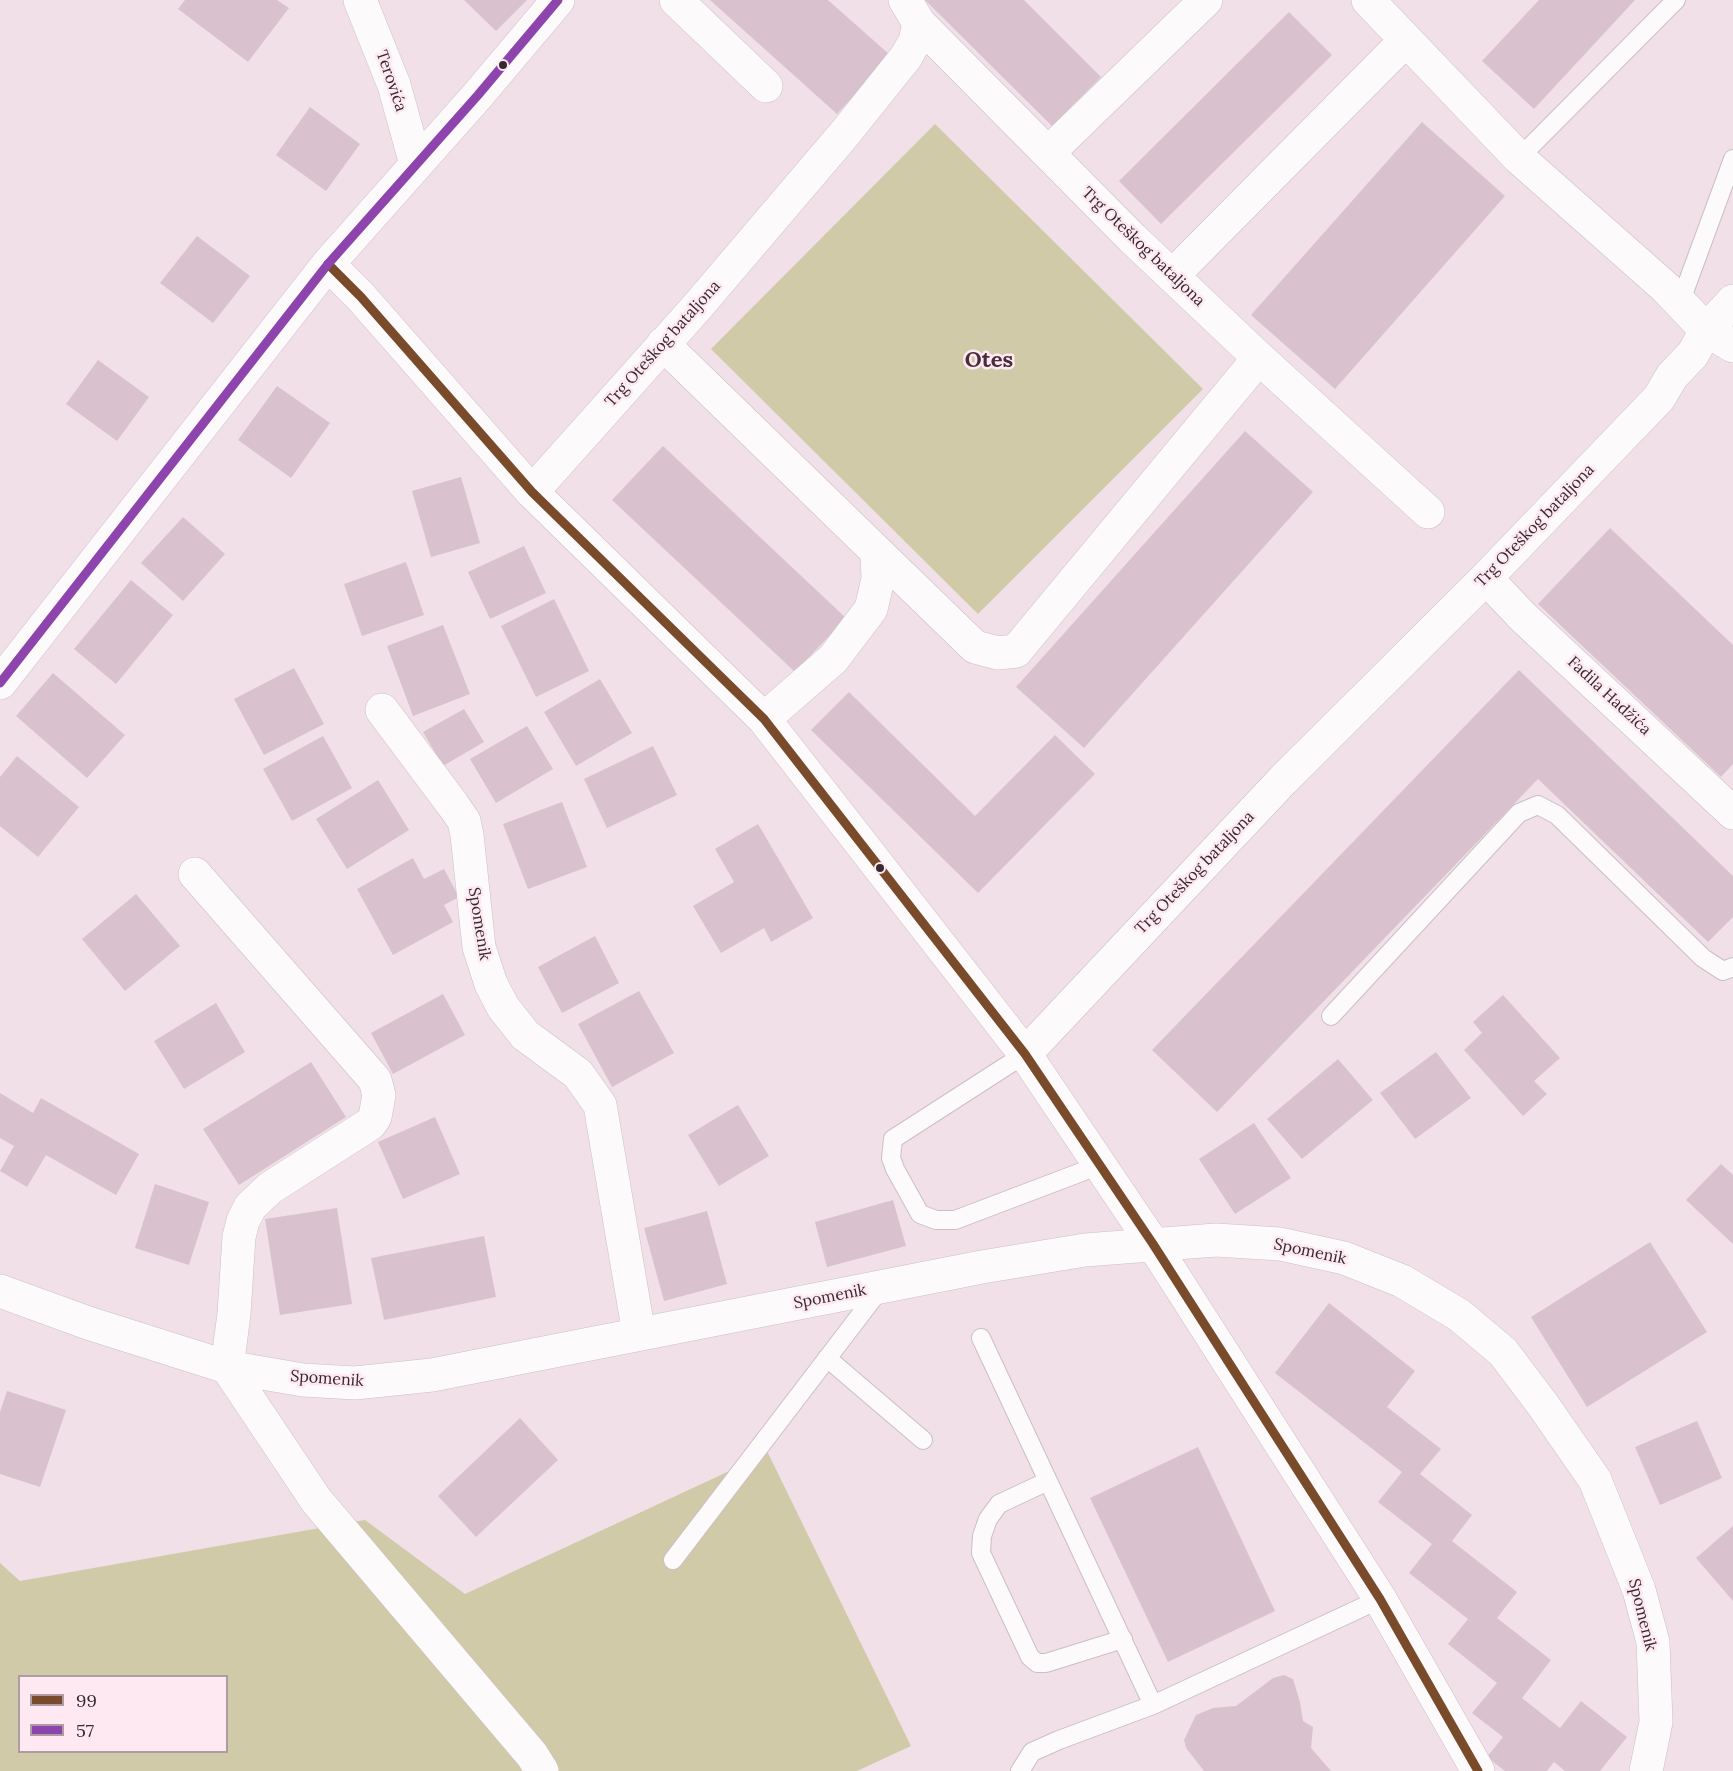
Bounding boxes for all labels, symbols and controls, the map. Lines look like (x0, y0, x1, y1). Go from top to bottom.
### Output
street label: Terovića (372, 48, 410, 114)
unlabelled marker (497, 59, 509, 71)
street label: Trg Oteškog bataljona (1078, 183, 1208, 311)
street label: Trg Oteškog bataljona (601, 277, 725, 411)
district label: Otes (965, 348, 1013, 374)
street label: Trg Oteškog bataljona (1471, 461, 1599, 591)
street label: Fadila Hadžića (1563, 653, 1655, 739)
street label: Trg Oteškog bataljona (1131, 808, 1259, 938)
unlabelled marker (874, 862, 886, 874)
street label: Spomenik (464, 886, 494, 962)
street label: Spomenik (1272, 1235, 1348, 1269)
street label: Spomenik (792, 1281, 868, 1313)
street label: Spomenik (290, 1367, 364, 1391)
street label: Spomenik (1624, 1577, 1660, 1653)
legend (18, 1675, 228, 1753)
text: 99 (76, 1689, 97, 1712)
text: 57 (76, 1719, 94, 1742)

